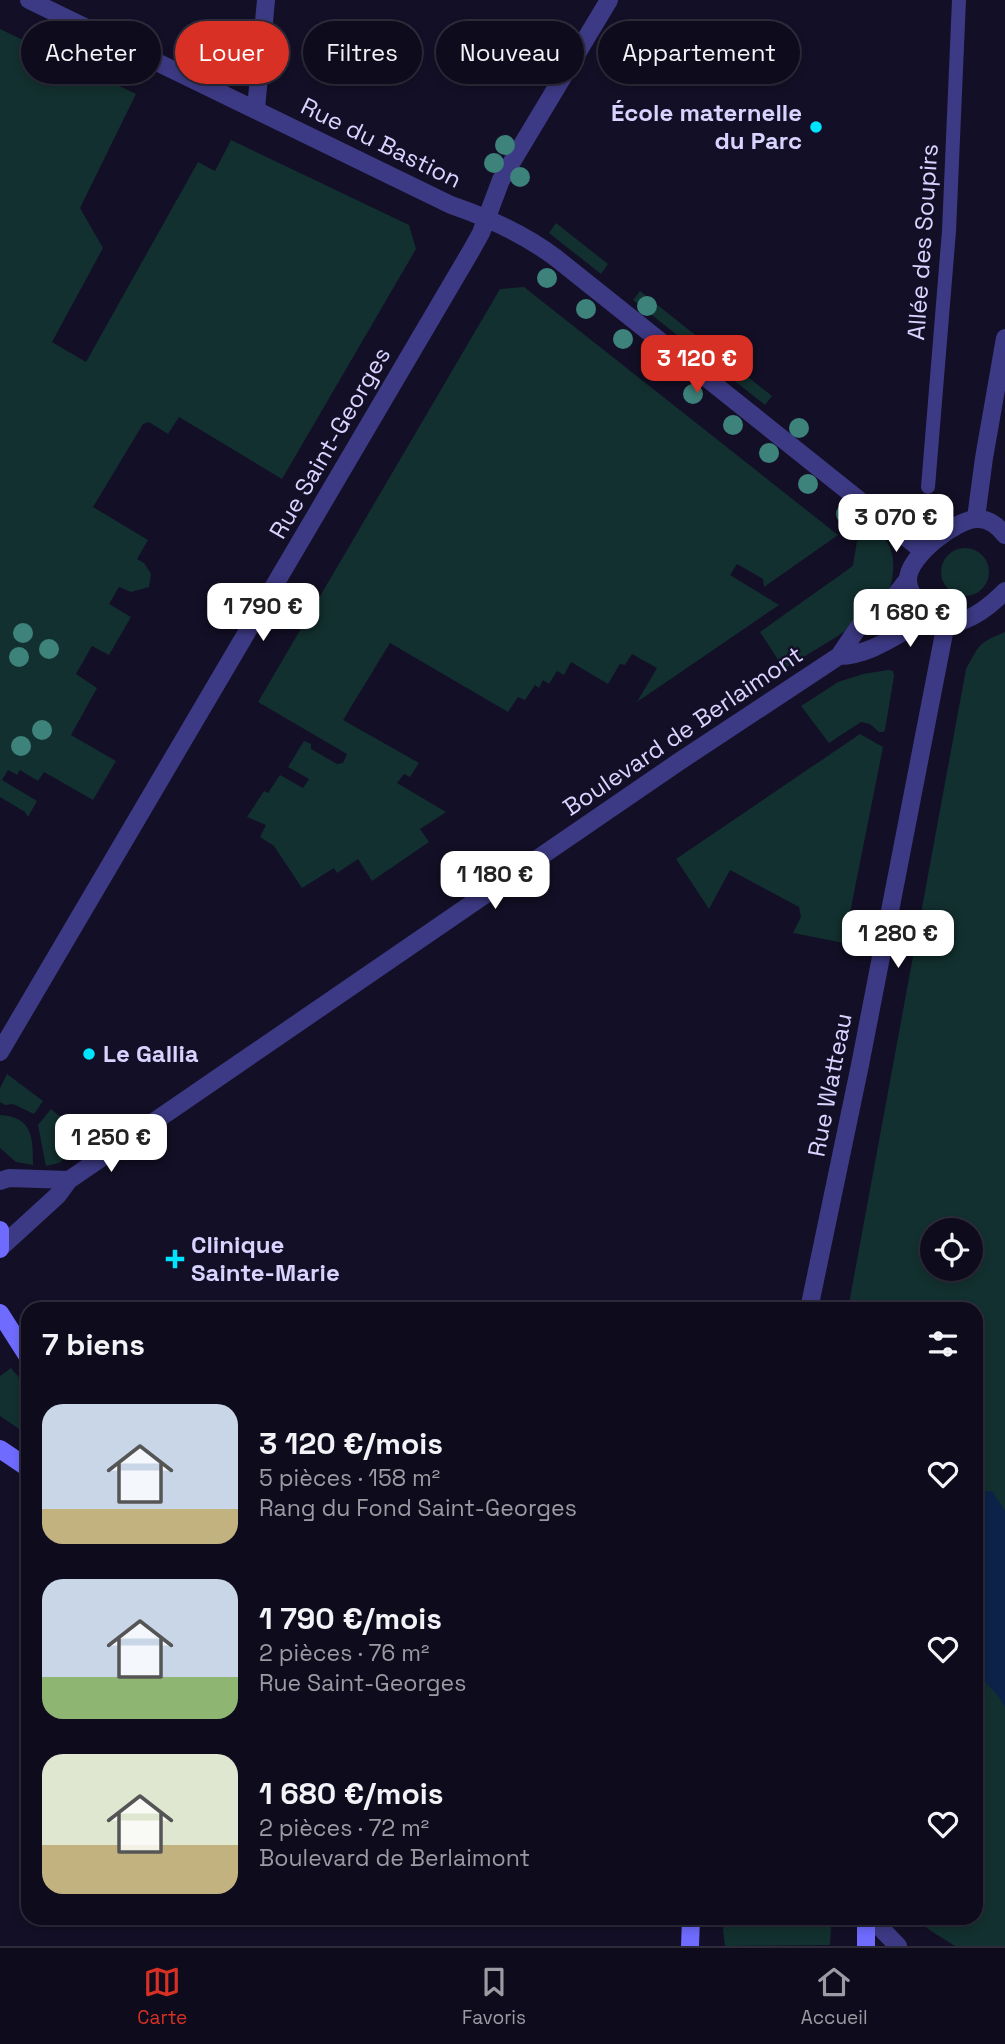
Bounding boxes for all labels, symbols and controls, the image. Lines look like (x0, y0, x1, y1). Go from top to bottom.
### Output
chip: Acheter (21, 21, 161, 84)
chip: Louer (175, 21, 289, 84)
chip: Filtres (303, 21, 422, 84)
chip: Nouveau (436, 21, 584, 84)
chip: Appartement (598, 21, 800, 84)
street label: Rue du Bastion (296, 90, 467, 195)
place label: École maternelle du Parc (611, 97, 802, 156)
marker: École maternelle du Parc (808, 119, 824, 135)
street label: Allée des Soupirs (900, 143, 945, 341)
pin: 3 120 € (632, 336, 762, 395)
street label: Rue Saint-Georges (262, 341, 397, 544)
text: 3 120 € (657, 343, 737, 373)
pin: 3 070 € (831, 494, 961, 554)
text: 3 070 € (854, 502, 938, 532)
pin: 1 790 € (198, 584, 328, 643)
pin: 1 680 € (845, 590, 975, 649)
text: 1 790 € (223, 591, 303, 621)
text: 1 680 € (870, 597, 950, 627)
street label: Boulevard de Berlaimont (557, 639, 809, 823)
pin: 1 180 € (430, 852, 560, 911)
text: 1 180 € (457, 859, 533, 889)
pin: 1 280 € (833, 911, 963, 970)
text: 1 280 € (858, 918, 938, 948)
street label: Rue Watteau (800, 1010, 859, 1159)
place label: Le Gallia (103, 1038, 199, 1069)
marker: Le Gallia (81, 1046, 97, 1062)
pin: 1 250 € (46, 1114, 176, 1174)
text: 1 250 € (71, 1122, 151, 1152)
map controls (920, 1218, 983, 1281)
button: locate (920, 1218, 983, 1281)
place label: Clinique Sainte-Marie (191, 1229, 340, 1288)
marker: Clinique Sainte-Marie (165, 1249, 185, 1269)
text: 7 biens (42, 1325, 145, 1364)
icon: filters (924, 1325, 962, 1363)
text: 3 120 €/mois (259, 1424, 443, 1463)
icon: home (98, 1432, 182, 1516)
icon: heart (924, 1455, 962, 1493)
text: 5 pièces · 158 m² (259, 1463, 440, 1493)
text: Rang du Fond Saint-Georges (259, 1493, 577, 1523)
text: 1 790 €/mois (259, 1599, 442, 1638)
icon: home (98, 1607, 182, 1691)
icon: heart (924, 1630, 962, 1668)
text: 2 pièces · 76 m² (259, 1638, 429, 1668)
text: Rue Saint-Georges (259, 1668, 466, 1698)
text: 1 680 €/mois (259, 1774, 443, 1813)
icon: home (98, 1782, 182, 1866)
icon: heart (924, 1805, 962, 1843)
text: 2 pièces · 72 m² (259, 1813, 429, 1843)
text: Boulevard de Berlaimont (259, 1843, 530, 1873)
tab: Carte (137, 1963, 187, 2030)
tab: Favoris (462, 1963, 526, 2030)
tab: Accueil (801, 1963, 868, 2030)

